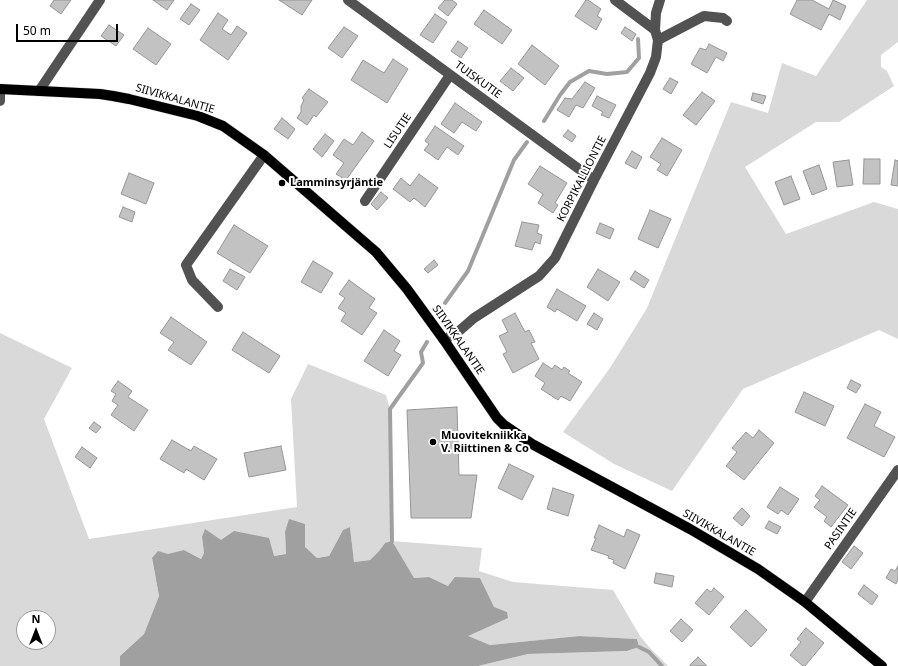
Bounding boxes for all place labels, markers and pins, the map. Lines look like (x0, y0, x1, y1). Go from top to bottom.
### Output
place label: Lamminsyrjäntie (290, 176, 383, 190)
marker: Lamminsyrjäntie (277, 178, 287, 188)
place label: Muovitekniikka V. Riittinen & Co (441, 429, 529, 455)
marker: Muovitekniikka V. Riittinen & Co (428, 437, 438, 447)

